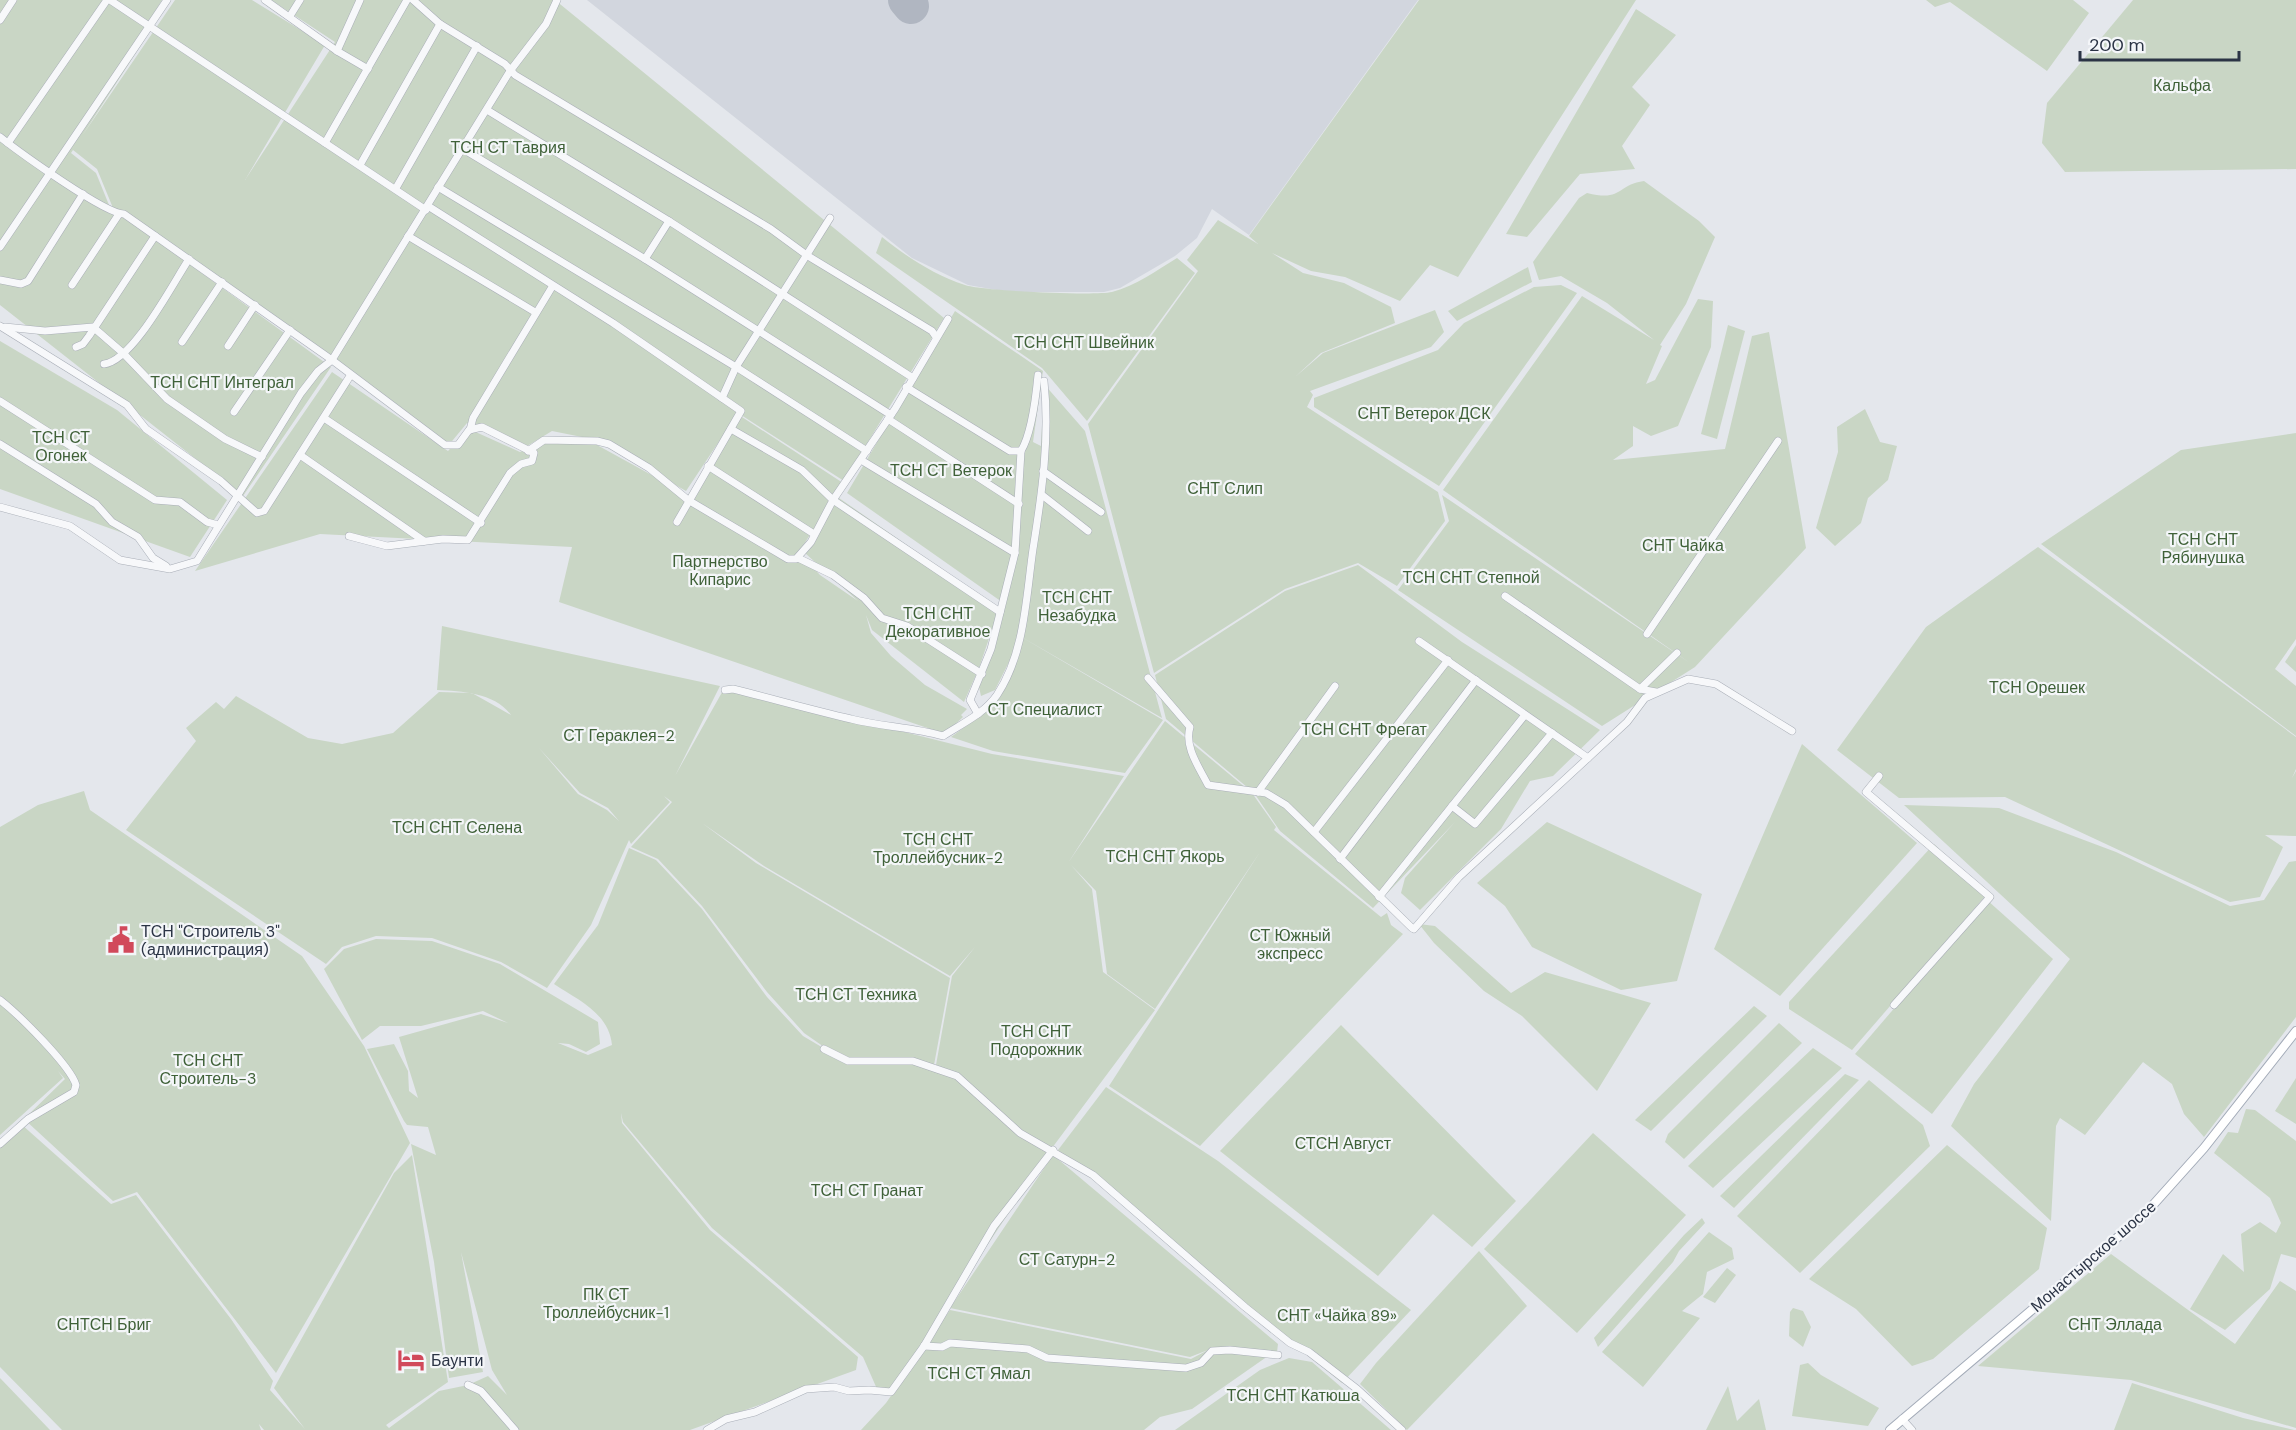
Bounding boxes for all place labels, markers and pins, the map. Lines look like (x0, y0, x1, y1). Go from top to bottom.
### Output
place label: ТСН "Строитель 3" (администрация) (141, 921, 280, 960)
public building icon: ТСН "Строитель 3" (администрация) (106, 925, 136, 955)
hotel icon: Баунти (396, 1345, 426, 1375)
place label: Баунти (431, 1350, 483, 1371)

